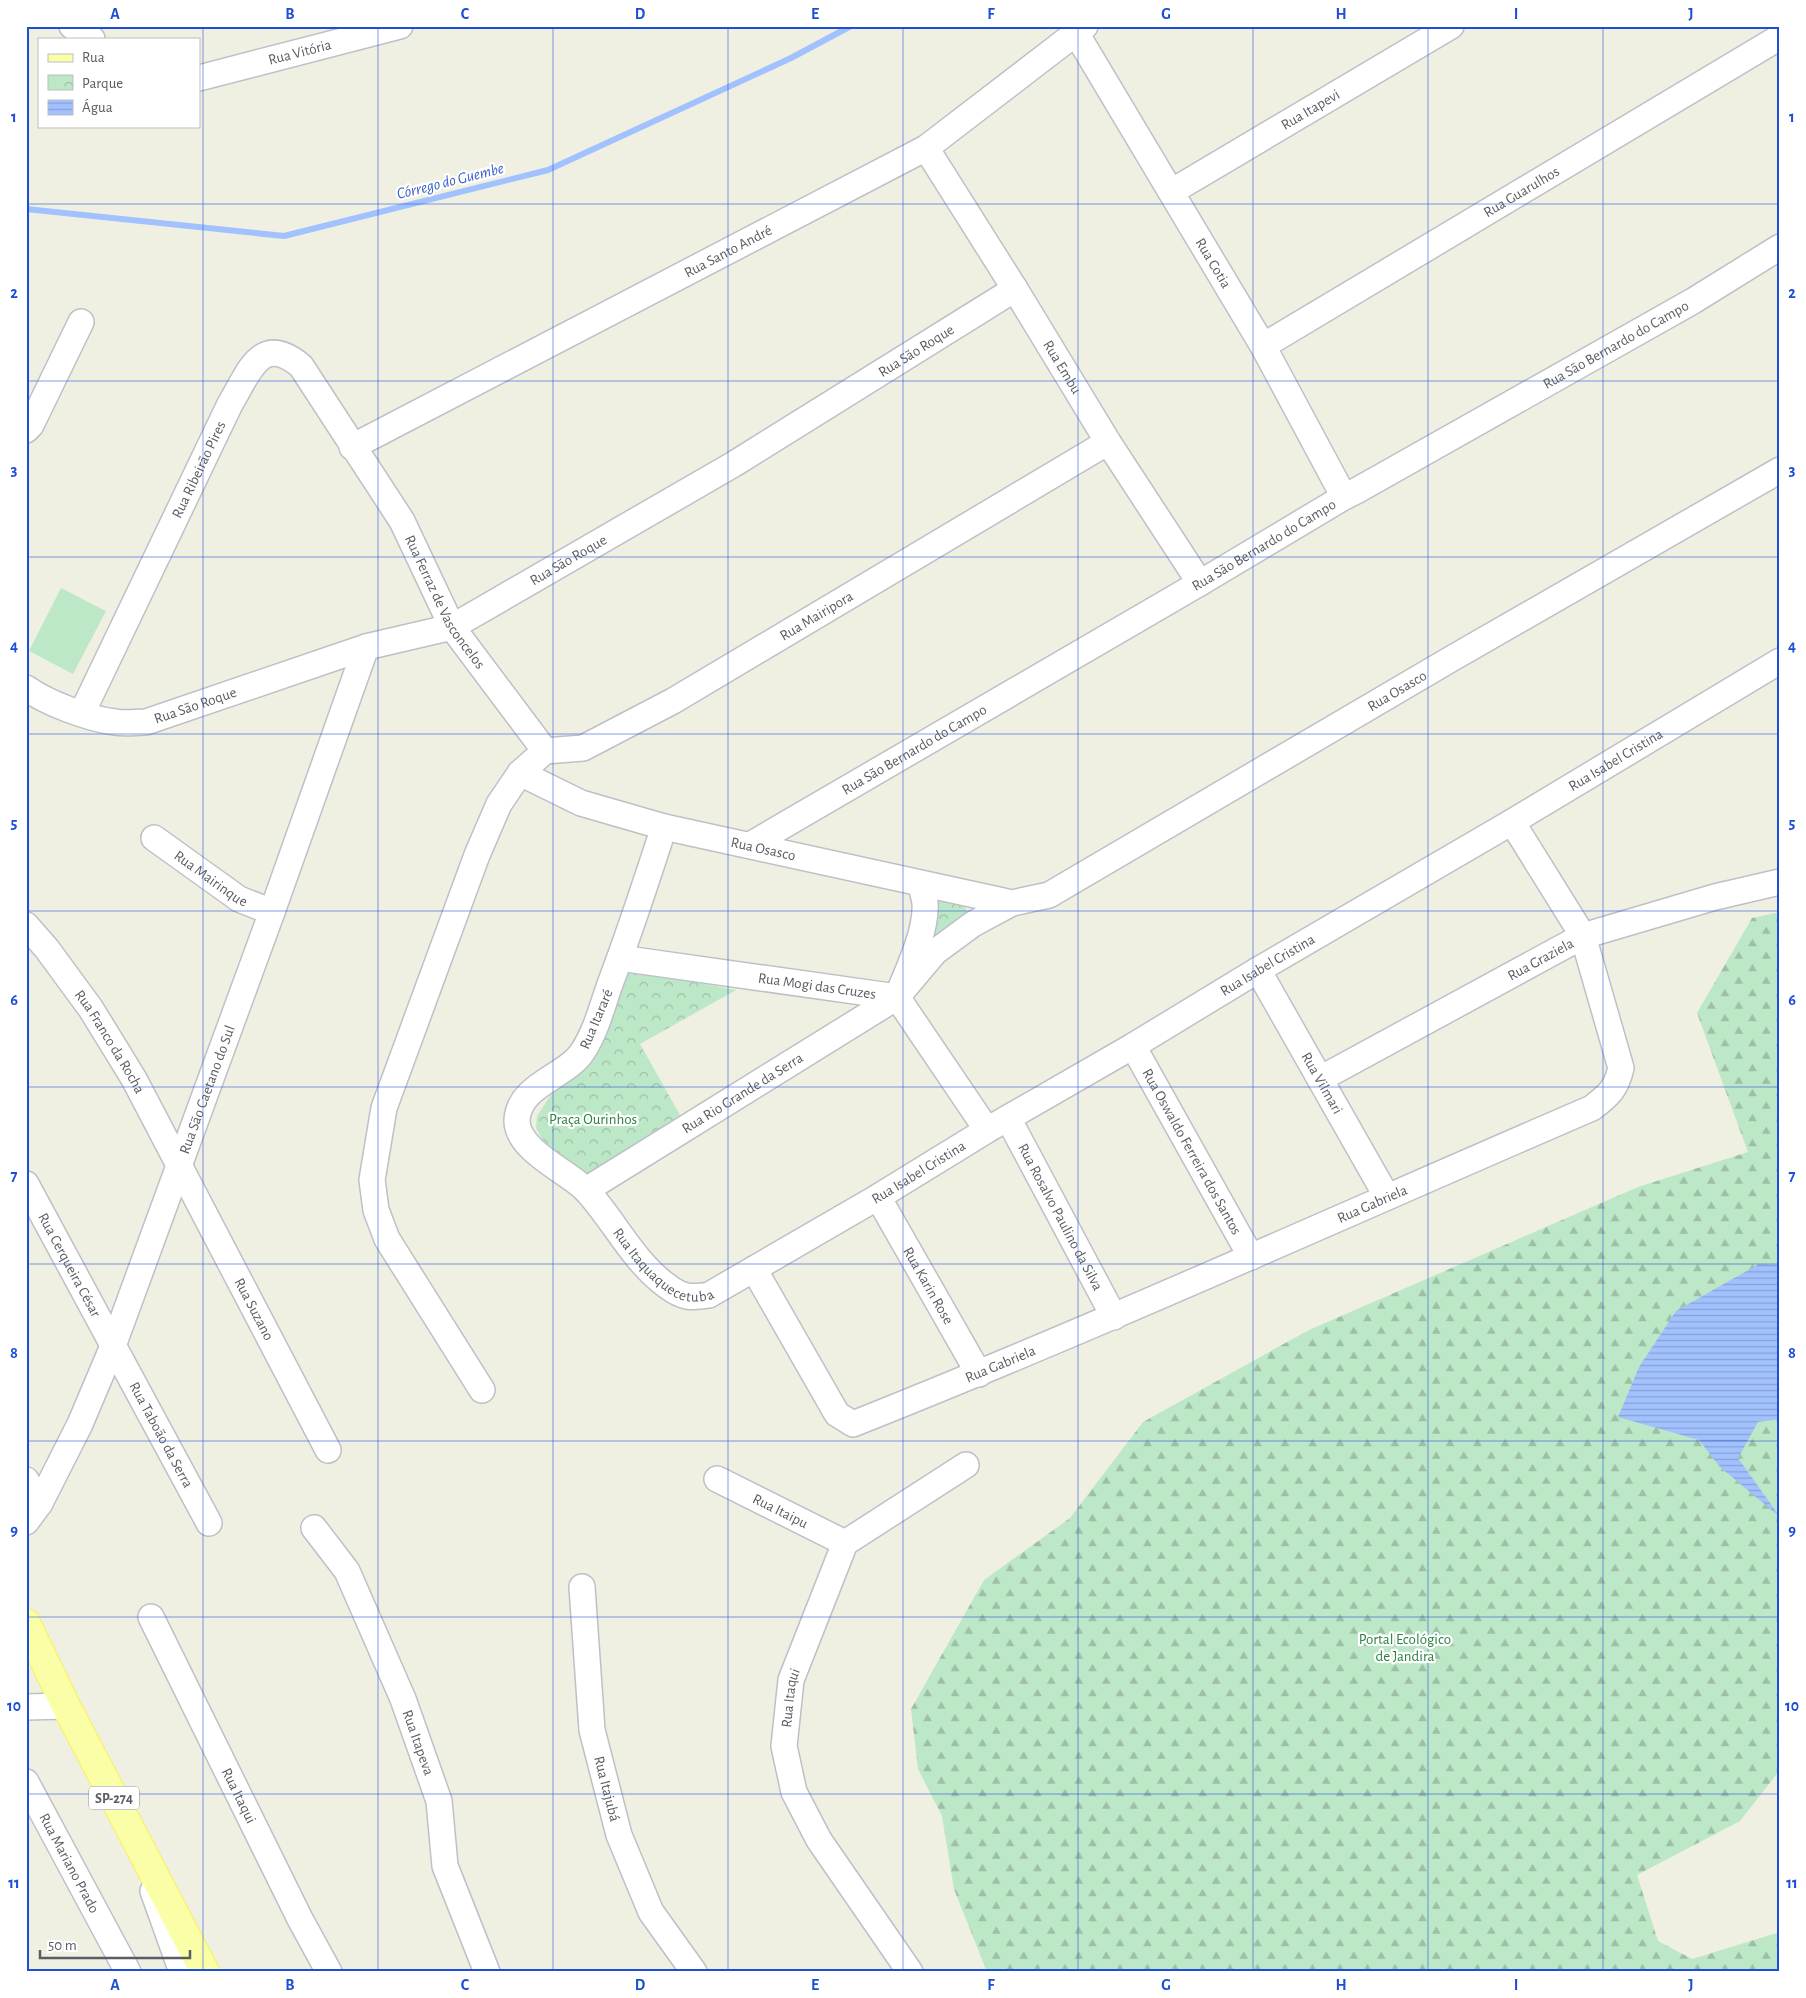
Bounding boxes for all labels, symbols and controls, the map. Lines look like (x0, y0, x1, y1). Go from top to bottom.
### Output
text: A (110, 6, 120, 22)
text: B (285, 6, 295, 22)
text: C (461, 6, 470, 22)
text: D (635, 6, 646, 22)
text: E (811, 6, 819, 22)
text: F (987, 6, 995, 22)
text: G (1161, 6, 1171, 22)
text: H (1335, 6, 1347, 22)
text: I (1514, 6, 1518, 22)
text: J (1688, 6, 1694, 22)
street label: Rua Vitória (267, 37, 333, 68)
legend (38, 38, 200, 128)
text: Rua (82, 50, 105, 65)
text: Parque (82, 76, 123, 91)
street label: Rua Itapevi (1279, 87, 1343, 133)
text: Água (82, 98, 113, 115)
text: 1 (11, 109, 17, 125)
text: 1 (1789, 109, 1795, 125)
water label: Córrego do Guembe (395, 160, 505, 202)
street label: Rua Guarulhos (1481, 164, 1562, 220)
street label: Rua Santo André (682, 223, 775, 281)
street label: Rua Cotia (1192, 236, 1234, 291)
text: 2 (10, 285, 18, 301)
text: 2 (1788, 285, 1796, 301)
street label: Rua São Bernardo do Campo (1541, 298, 1691, 392)
street label: Rua São Roque (876, 322, 957, 380)
street label: Rua Embu (1040, 338, 1084, 397)
street label: Rua Ribeirão Pires (170, 419, 229, 521)
text: 3 (11, 462, 18, 478)
text: 3 (1789, 462, 1796, 478)
street label: Rua São Bernardo do Campo (1190, 497, 1339, 594)
street label: Rua São Roque (527, 532, 610, 588)
street label: Rua Ferraz de Vasconcelos (402, 533, 488, 672)
street label: Rua Mairipora (777, 589, 856, 644)
text: 4 (10, 638, 18, 654)
text: 4 (1788, 638, 1796, 654)
street label: Rua Osasco (1365, 668, 1429, 714)
street label: Rua São Roque (152, 685, 239, 727)
street label: Rua São Bernardo do Campo (840, 702, 989, 798)
street label: Rua Isabel Cristina (1566, 726, 1666, 794)
text: 5 (11, 815, 18, 831)
text: 5 (1789, 815, 1796, 831)
street label: Rua Osasco (729, 835, 797, 864)
street label: Rua Mairinque (171, 848, 249, 910)
street label: Rua Isabel Cristina (1218, 932, 1318, 999)
street label: Rua Graziela (1505, 936, 1576, 984)
street label: Rua Mogi das Cruzes (757, 971, 877, 1002)
street label: Rua Franco da Rocha (72, 987, 147, 1096)
street label: Rua Itararé (577, 987, 616, 1051)
text: 6 (10, 992, 18, 1008)
text: 6 (1788, 992, 1796, 1008)
street label: Rua São Caetano do Sul (177, 1023, 238, 1156)
street label: Rua Rio Grande da Serra (679, 1050, 806, 1137)
street label: Rua Vilmari (1298, 1050, 1345, 1117)
street label: Rua Oswaldo Ferreira dos Santos (1139, 1066, 1244, 1237)
park label: Praça Ourinhos (549, 1112, 637, 1127)
street label: Rua Isabel Cristina (869, 1138, 968, 1207)
street label: Rua Rosalvo Paulino da Silva (1015, 1141, 1105, 1293)
text: 7 (11, 1168, 18, 1184)
text: 7 (1789, 1168, 1796, 1184)
street label: Rua Gabriela (1335, 1182, 1410, 1226)
street label: Rua Cerqueira César (35, 1211, 103, 1320)
street label: Rua Itaquaquecetuba (610, 1225, 717, 1305)
street label: Rua Karin Rose (900, 1245, 956, 1327)
street label: Rua Suzano (231, 1276, 276, 1343)
street label: Rua Gabriela (963, 1343, 1038, 1386)
text: 8 (10, 1345, 18, 1361)
text: 8 (1788, 1345, 1796, 1361)
street label: Rua Taboão da Serra (126, 1380, 196, 1490)
street label: Rua Itaipu (750, 1491, 811, 1531)
text: 9 (10, 1522, 18, 1538)
text: 9 (1788, 1522, 1796, 1538)
park label: Portal Ecológico de Jandira (1359, 1632, 1451, 1664)
street label: Rua Itaqui (779, 1666, 803, 1728)
text: 10 (7, 1698, 21, 1714)
text: 10 (1785, 1698, 1799, 1714)
street label: Rua Itapeva (399, 1708, 436, 1777)
street label: Rua Itajubá (591, 1755, 622, 1823)
street label: Rua Itaqui (219, 1766, 259, 1826)
road number: SP-274 (89, 1786, 139, 1810)
street label: Rua Mariano Prado (36, 1811, 102, 1916)
text: 11 (8, 1875, 20, 1891)
text: 11 (1786, 1875, 1798, 1891)
scale bar (40, 1928, 190, 1960)
text: 50 m (48, 1938, 77, 1953)
text: A (110, 1977, 120, 1993)
text: B (285, 1977, 295, 1993)
text: C (461, 1977, 470, 1993)
text: D (635, 1977, 646, 1993)
text: E (811, 1977, 819, 1993)
text: F (987, 1977, 995, 1993)
text: G (1161, 1977, 1171, 1993)
text: H (1335, 1977, 1347, 1993)
text: I (1514, 1977, 1518, 1993)
text: J (1688, 1977, 1694, 1993)

